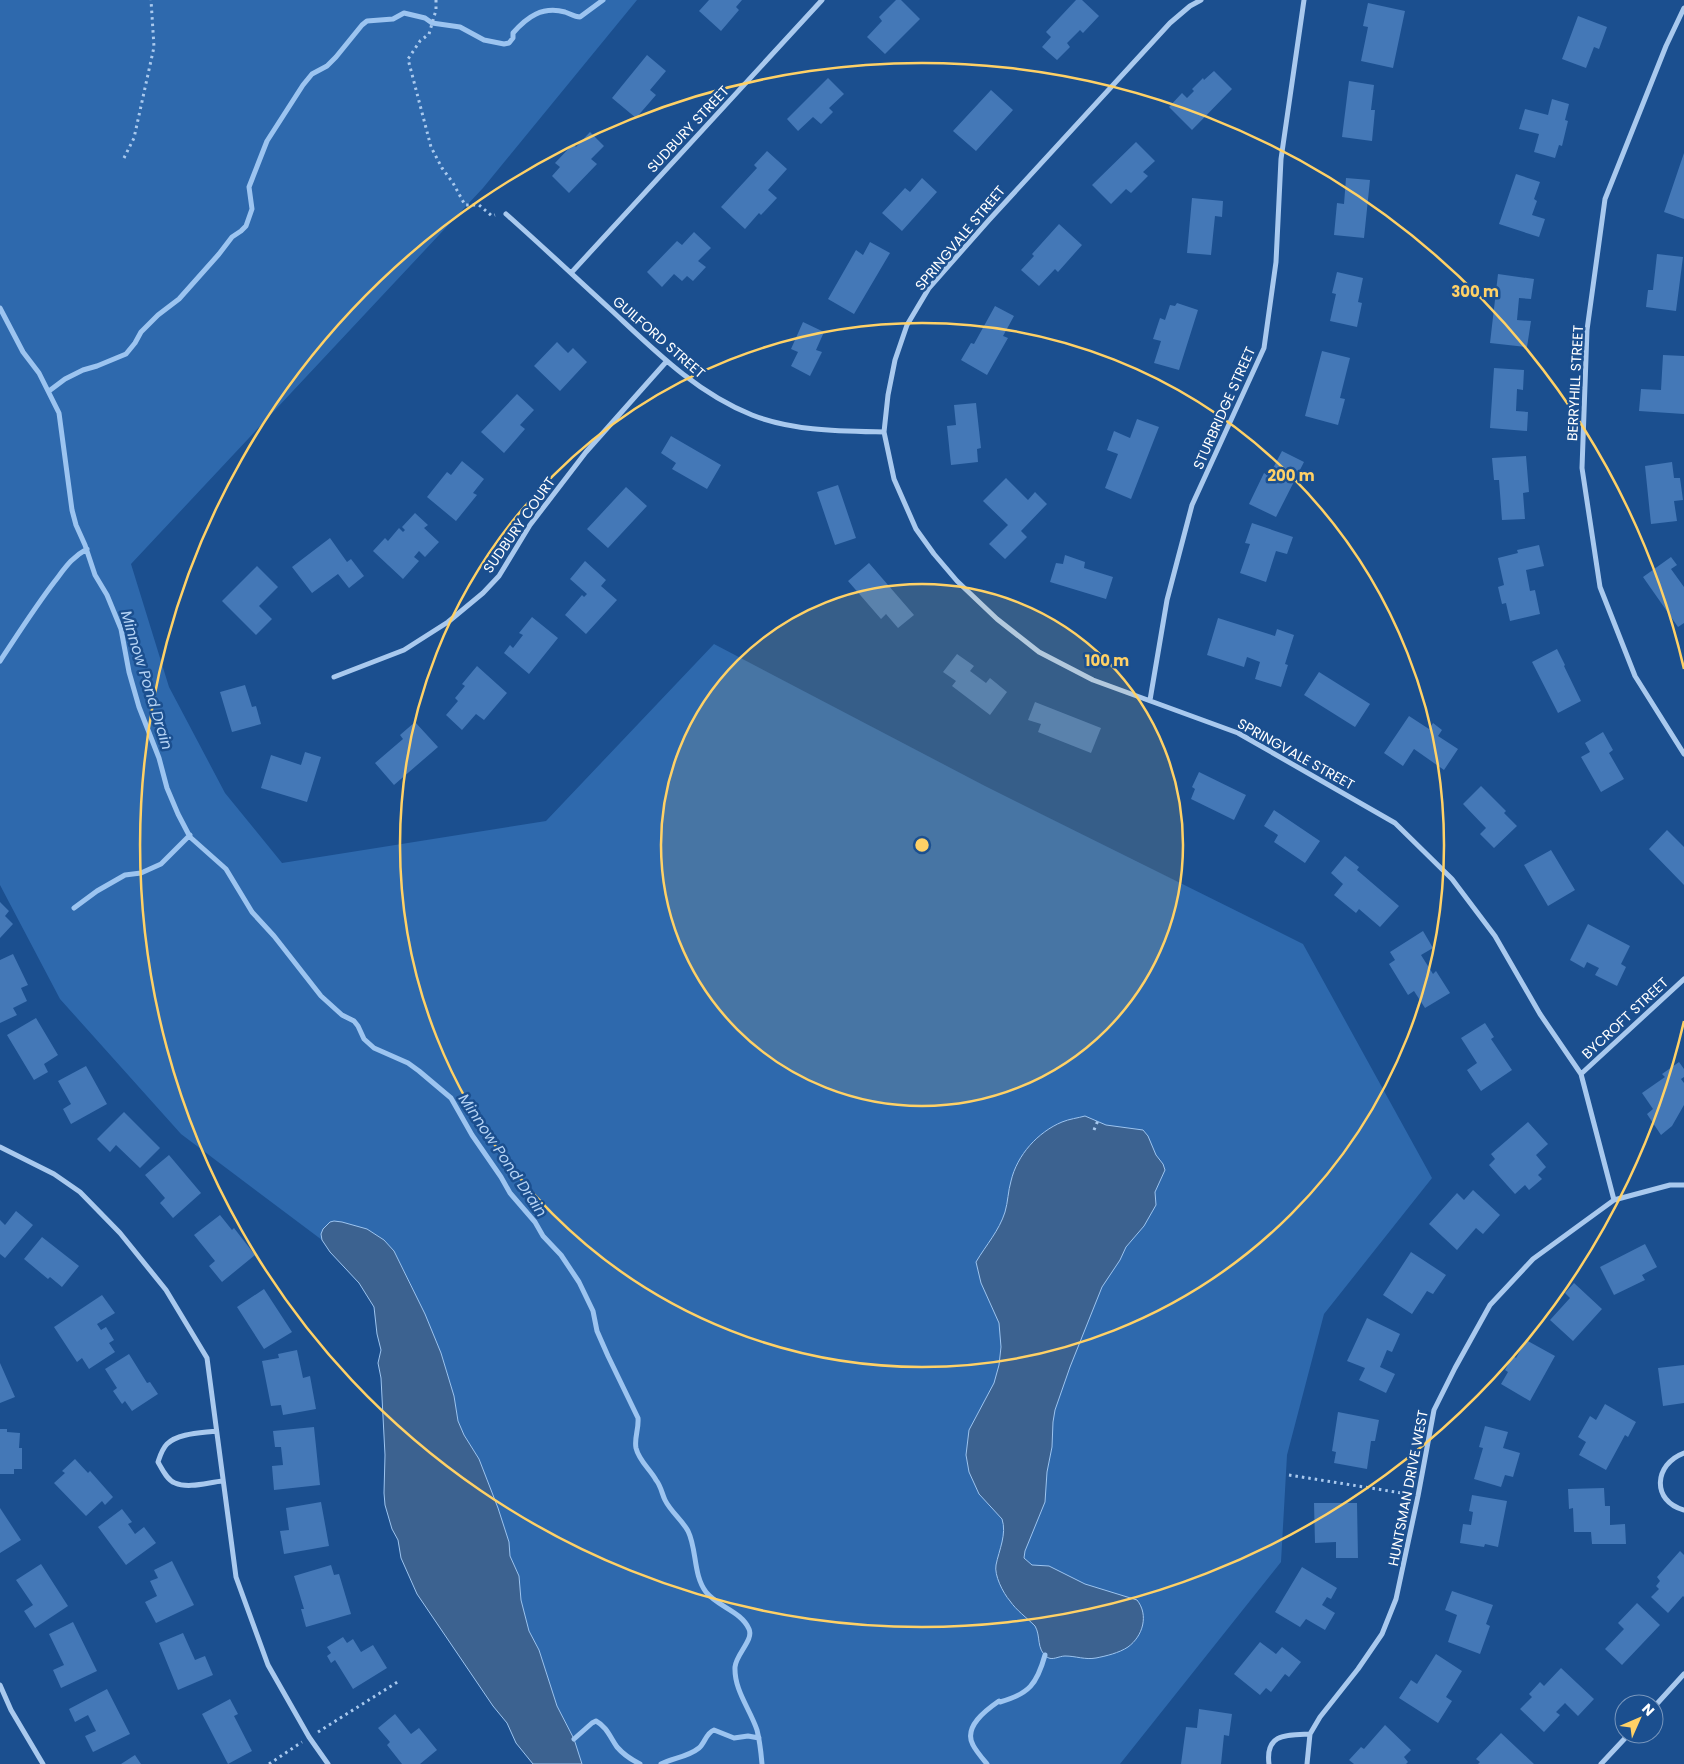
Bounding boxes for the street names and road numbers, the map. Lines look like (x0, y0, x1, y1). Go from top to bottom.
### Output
street label: SUDBURY STREET (642, 81, 734, 177)
street label: SPRINGVALE STREET (910, 181, 1010, 295)
street label: GUILFORD STREET (609, 291, 710, 383)
street label: BERRYHILL STREET (1562, 324, 1588, 442)
street label: STURBRIDGE STREET (1188, 343, 1260, 472)
street label: SUDBURY COURT (478, 472, 560, 577)
street label: SPRINGVALE STREET (1234, 713, 1359, 795)
street label: BYCROFT STREET (1577, 972, 1673, 1063)
street label: HUNTSMAN DRIVE WEST (1383, 1408, 1433, 1568)

